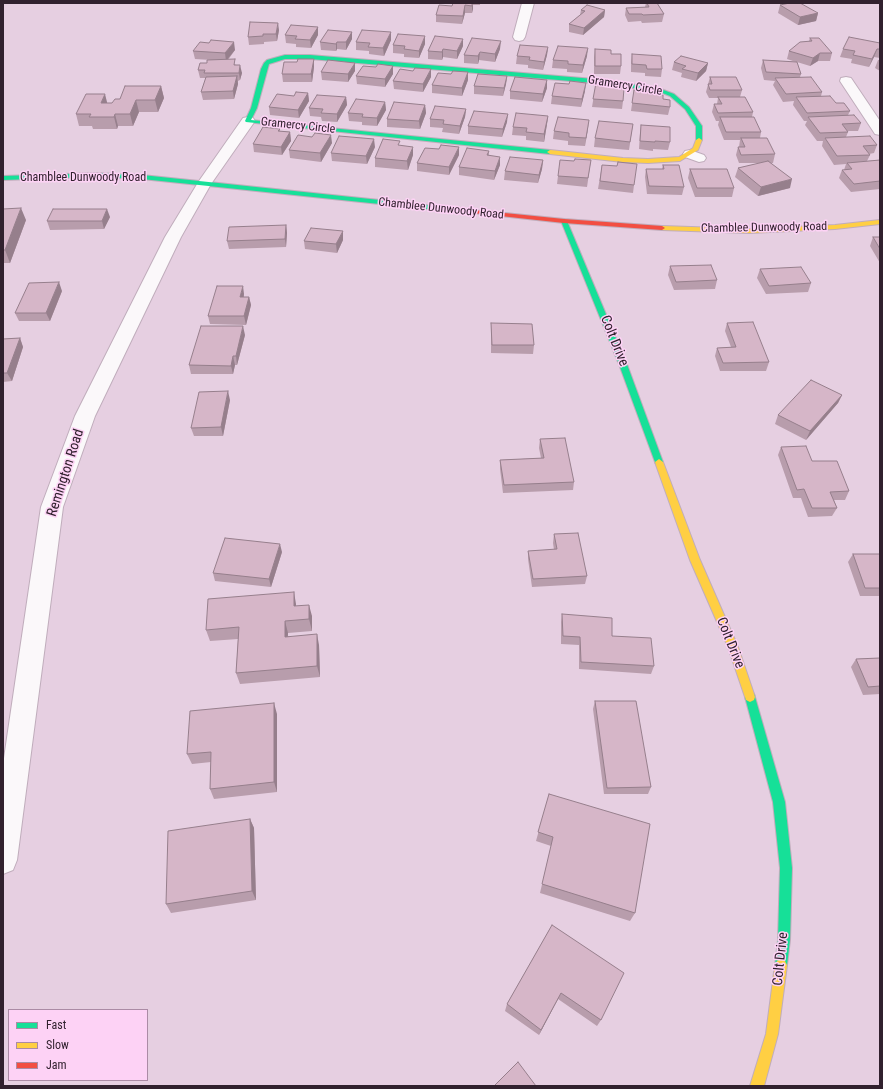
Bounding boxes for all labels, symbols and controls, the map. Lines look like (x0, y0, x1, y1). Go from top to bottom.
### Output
street label: Gramercy Circle (587, 73, 663, 99)
street label: Gramercy Circle (260, 115, 336, 137)
street label: Chamblee Dunwoody Road (20, 171, 146, 185)
street label: Chamblee Dunwoody Road (378, 195, 504, 223)
street label: Chamblee Dunwoody Road (701, 220, 827, 236)
street label: Colt Drive (596, 313, 632, 369)
street label: Remington Road (44, 427, 88, 519)
street label: Colt Drive (712, 615, 748, 671)
street label: Colt Drive (770, 932, 792, 986)
legend (8, 1009, 148, 1081)
text: Fast (46, 1018, 66, 1032)
text: Slow (46, 1038, 69, 1052)
text: Jam (46, 1058, 67, 1072)

